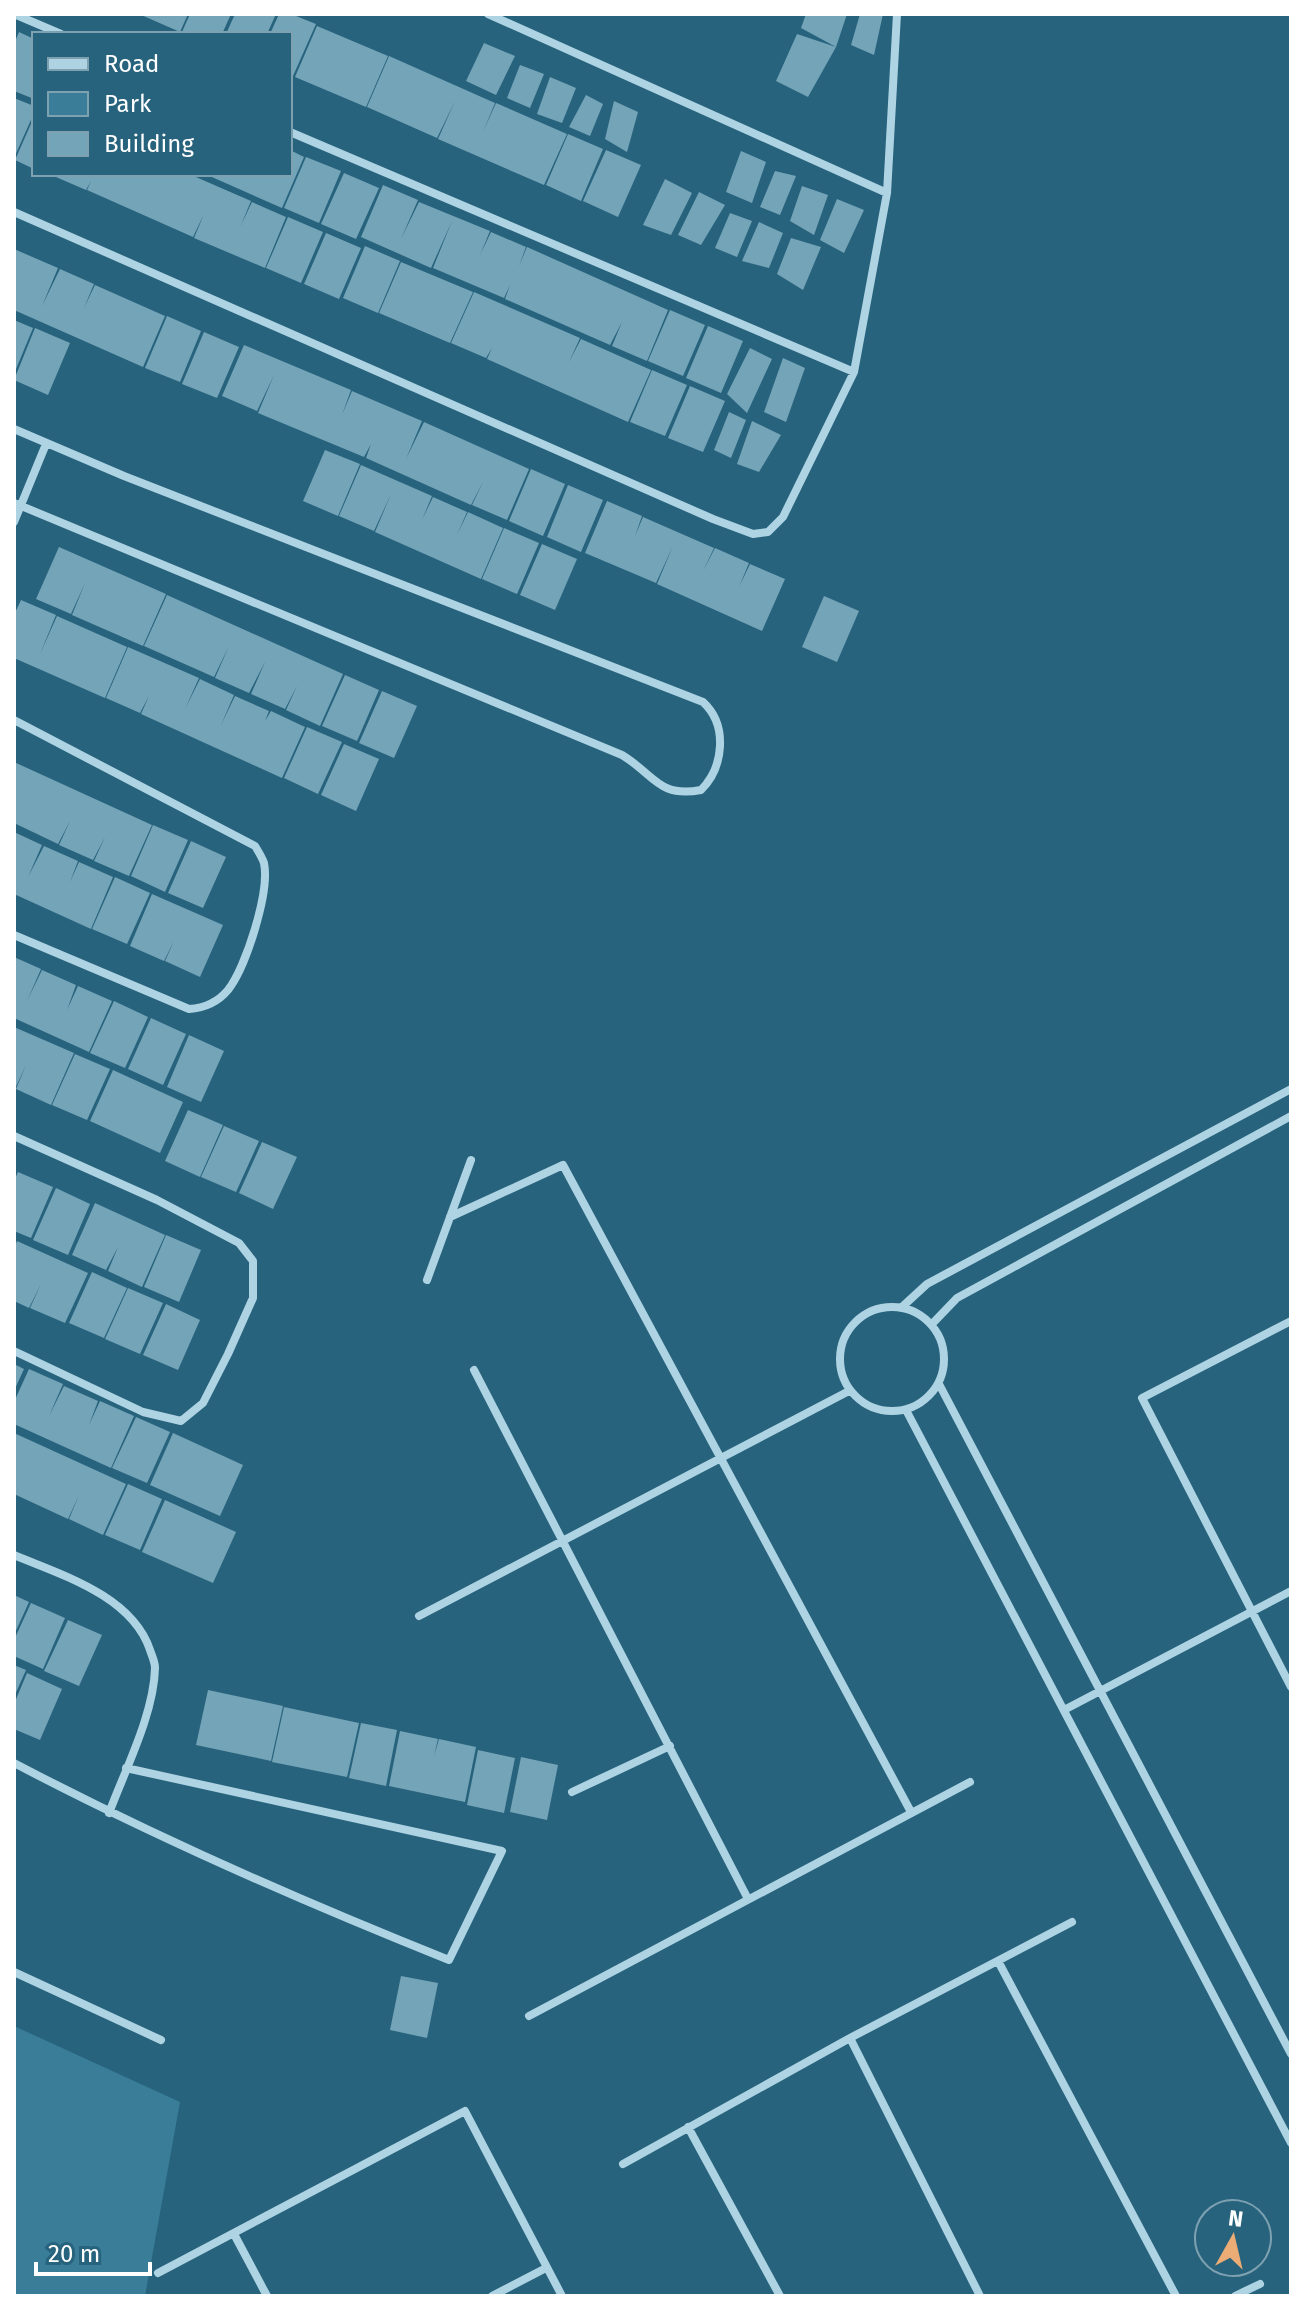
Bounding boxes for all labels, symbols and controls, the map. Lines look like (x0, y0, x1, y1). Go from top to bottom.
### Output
legend (32, 32, 292, 176)
text: Road (104, 50, 159, 78)
text: Park (104, 90, 152, 118)
text: Building (104, 130, 194, 158)
north arrow (1193, 2198, 1273, 2278)
text: N (1227, 2204, 1245, 2233)
scale bar (36, 2226, 150, 2276)
text: 20 m (48, 2240, 100, 2268)

